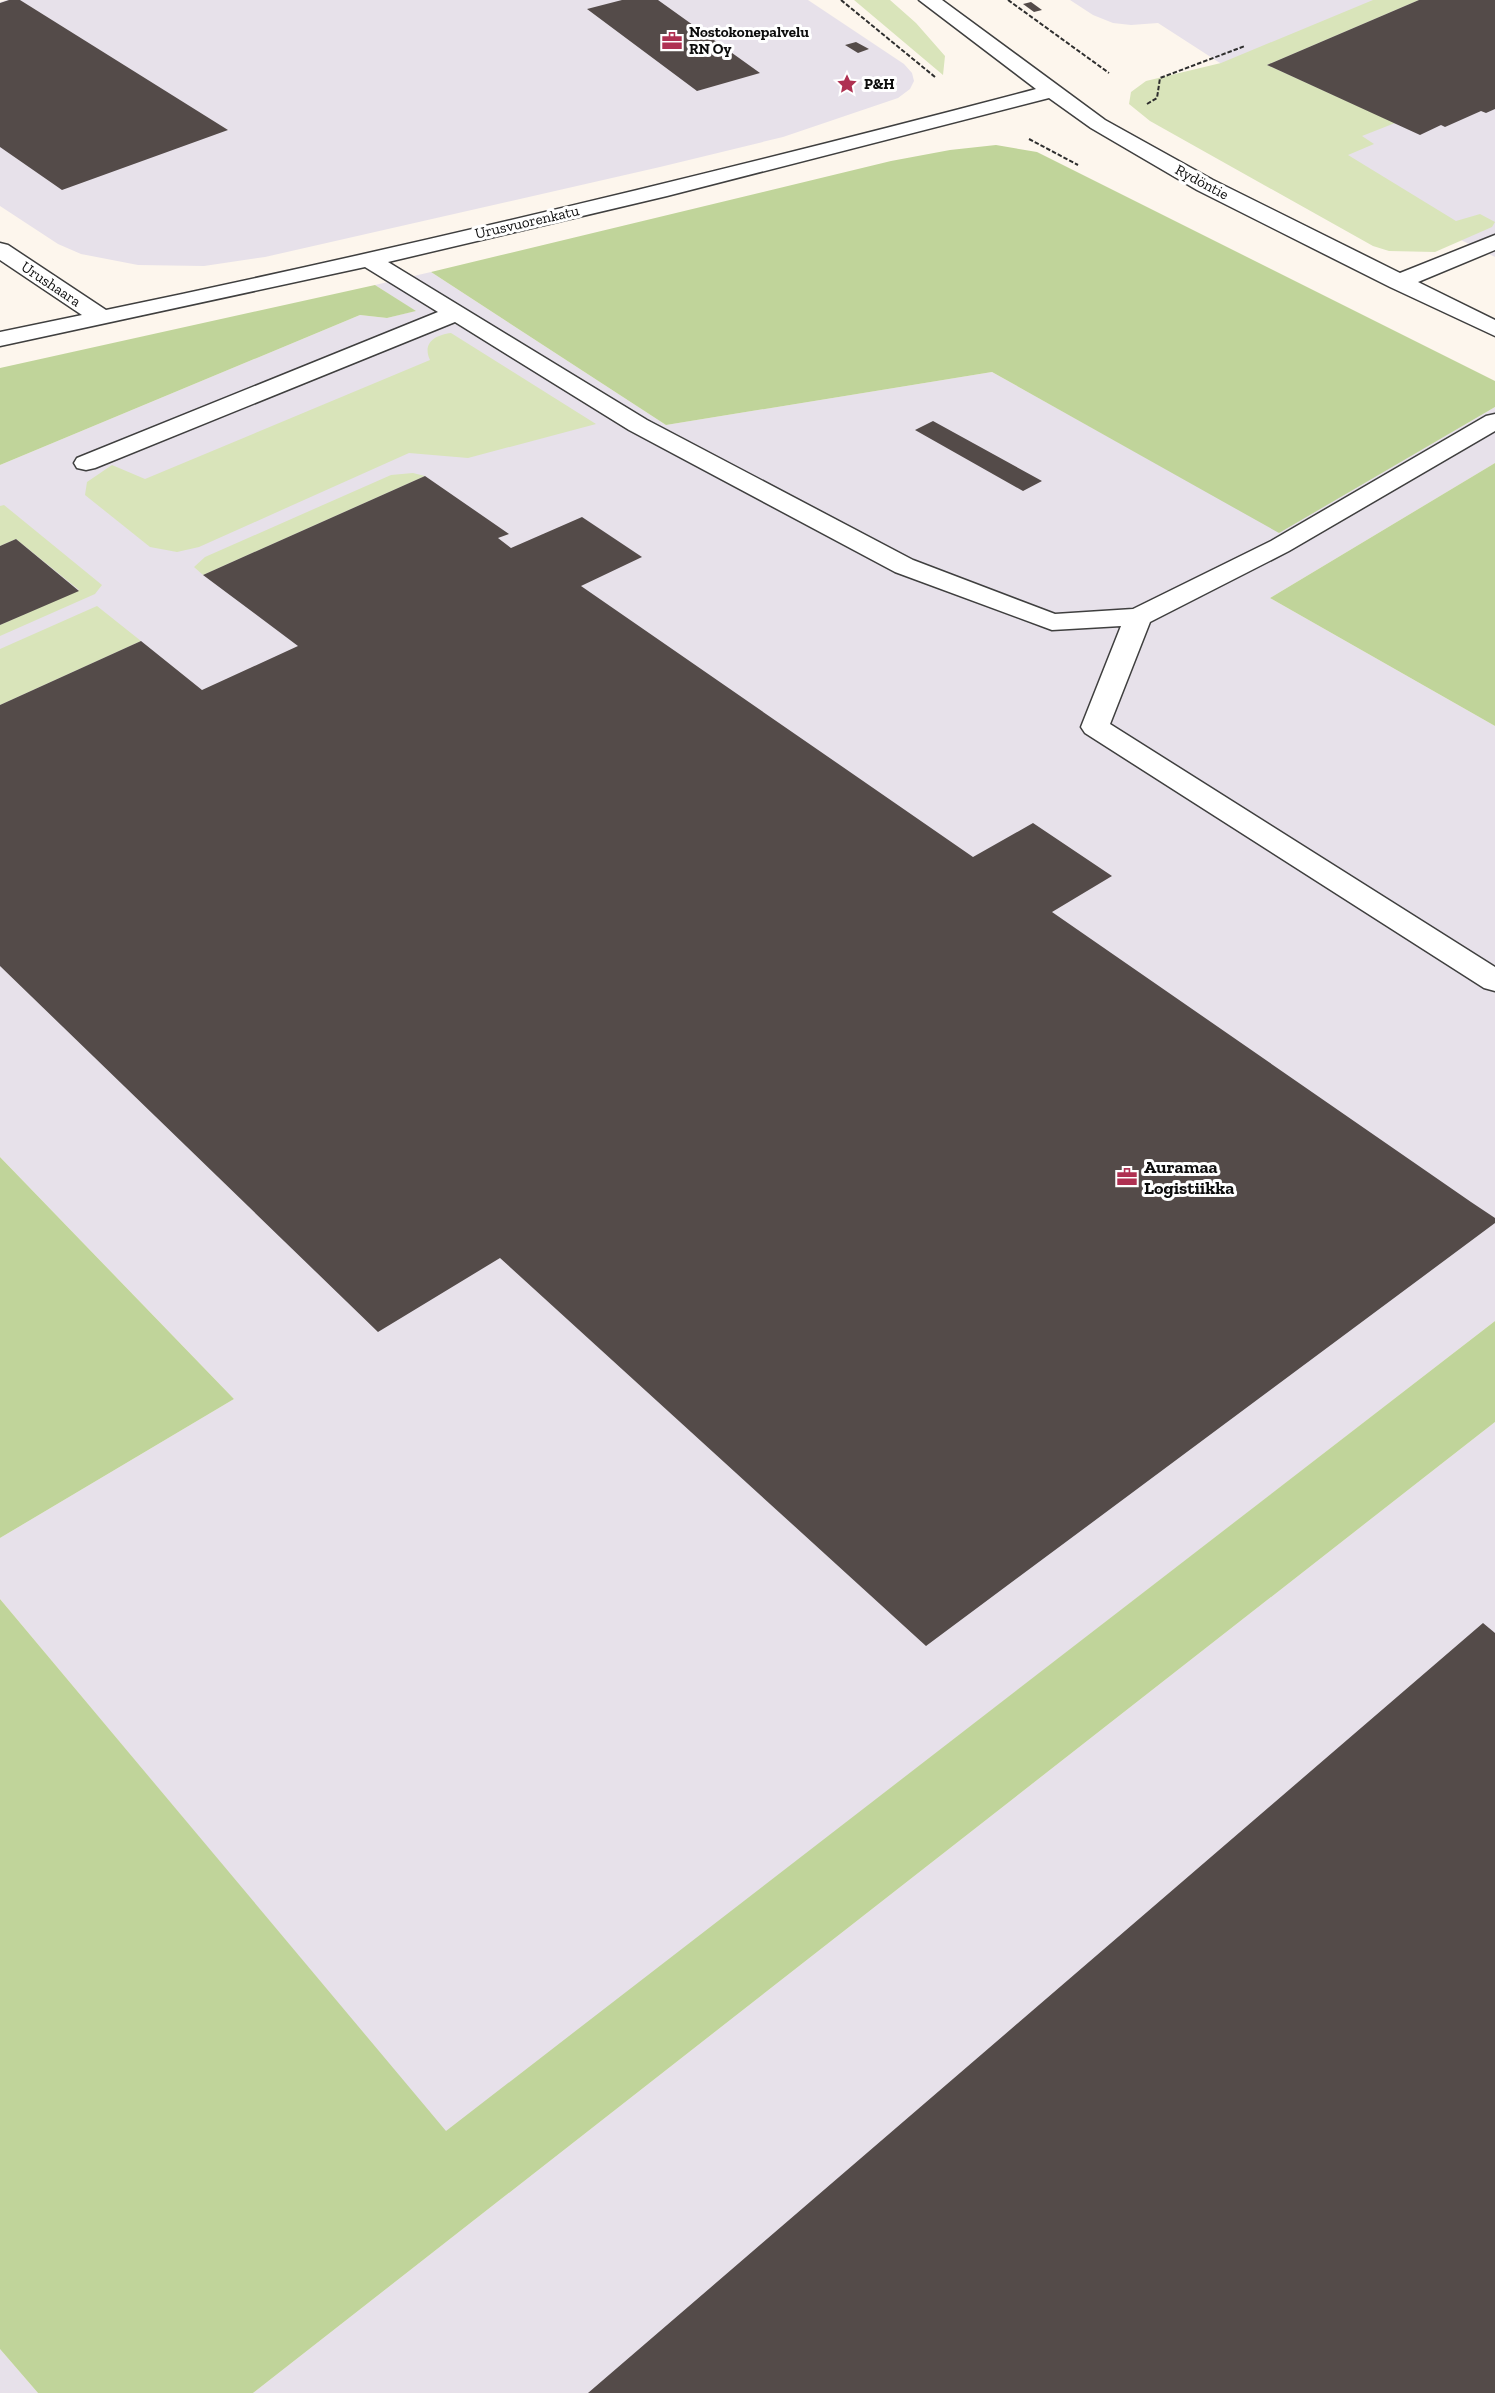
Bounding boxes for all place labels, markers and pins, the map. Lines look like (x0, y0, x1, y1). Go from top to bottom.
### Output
place label: Nostokonepalvelu RN Oy (689, 23, 809, 58)
office icon: Nostokonepalvelu RN Oy (660, 29, 684, 53)
place icon: P&H (835, 72, 859, 96)
place label: P&H (864, 75, 895, 93)
place label: Auramaa Logistiikka (1144, 1156, 1234, 1199)
office icon: Auramaa Logistiikka (1115, 1165, 1139, 1189)

